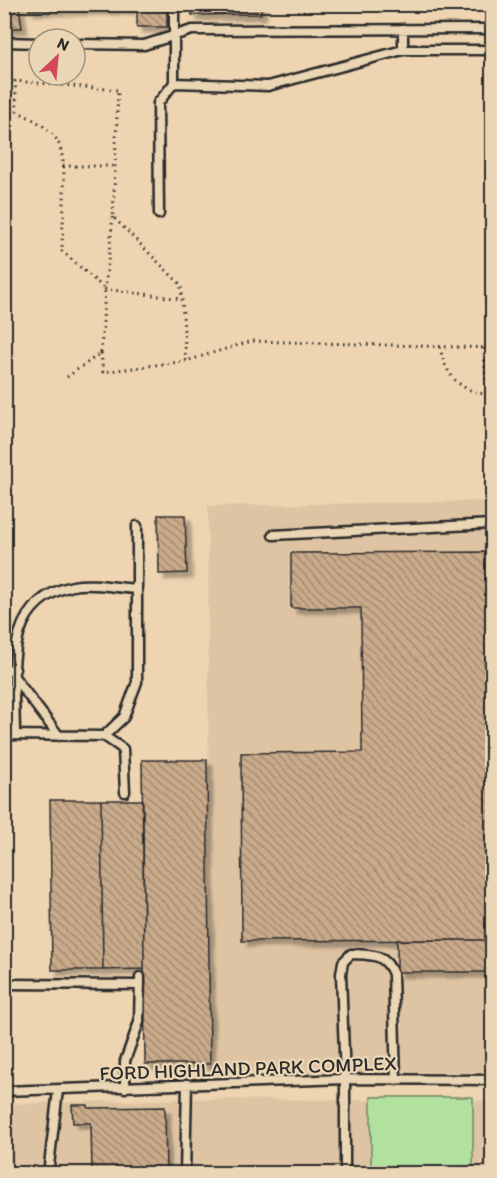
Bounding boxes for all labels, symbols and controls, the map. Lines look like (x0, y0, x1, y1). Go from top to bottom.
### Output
north arrow (27, 27, 87, 87)
text: N (54, 33, 72, 55)
street label: FORD HIGHLAND PARK COMPLEX (99, 1051, 397, 1085)

